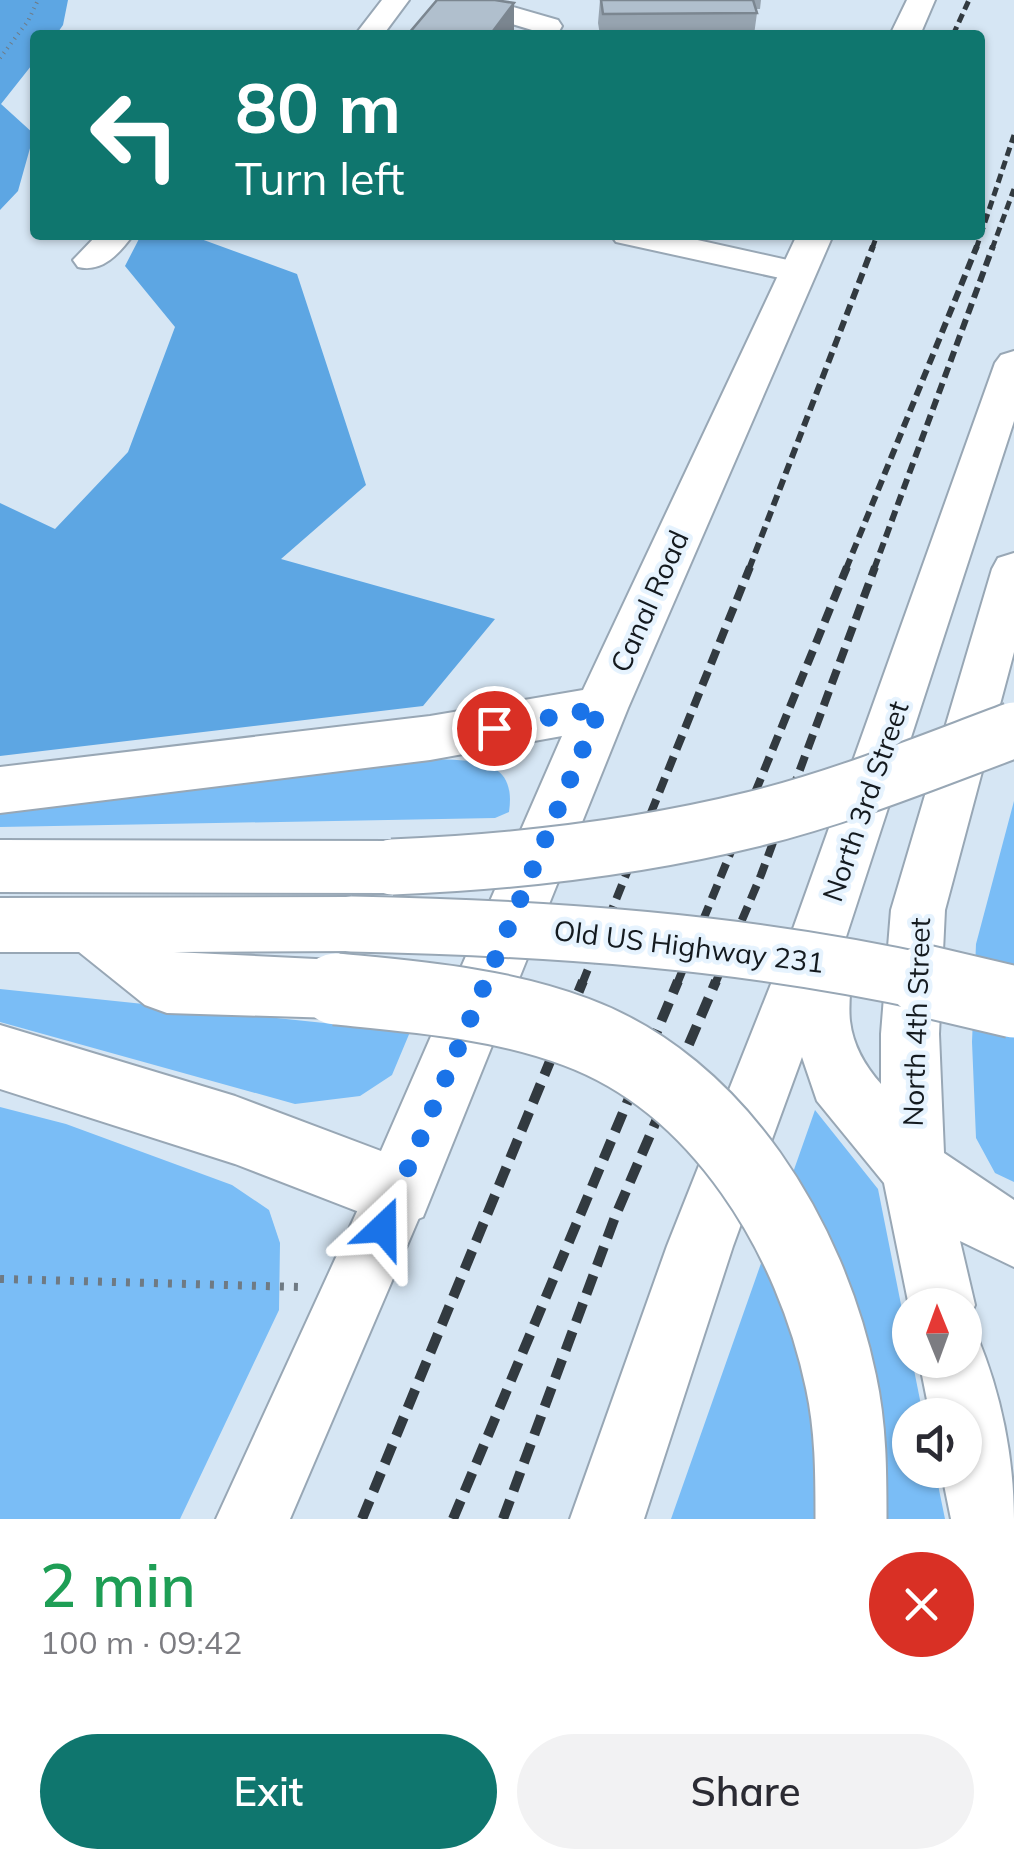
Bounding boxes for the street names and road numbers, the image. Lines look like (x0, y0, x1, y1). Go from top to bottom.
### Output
street label: Canal Road (602, 525, 696, 677)
street label: North 3rd Street (814, 696, 916, 906)
street label: Old US Highway 231 (552, 912, 826, 980)
street label: North 4th Street (895, 917, 937, 1127)

